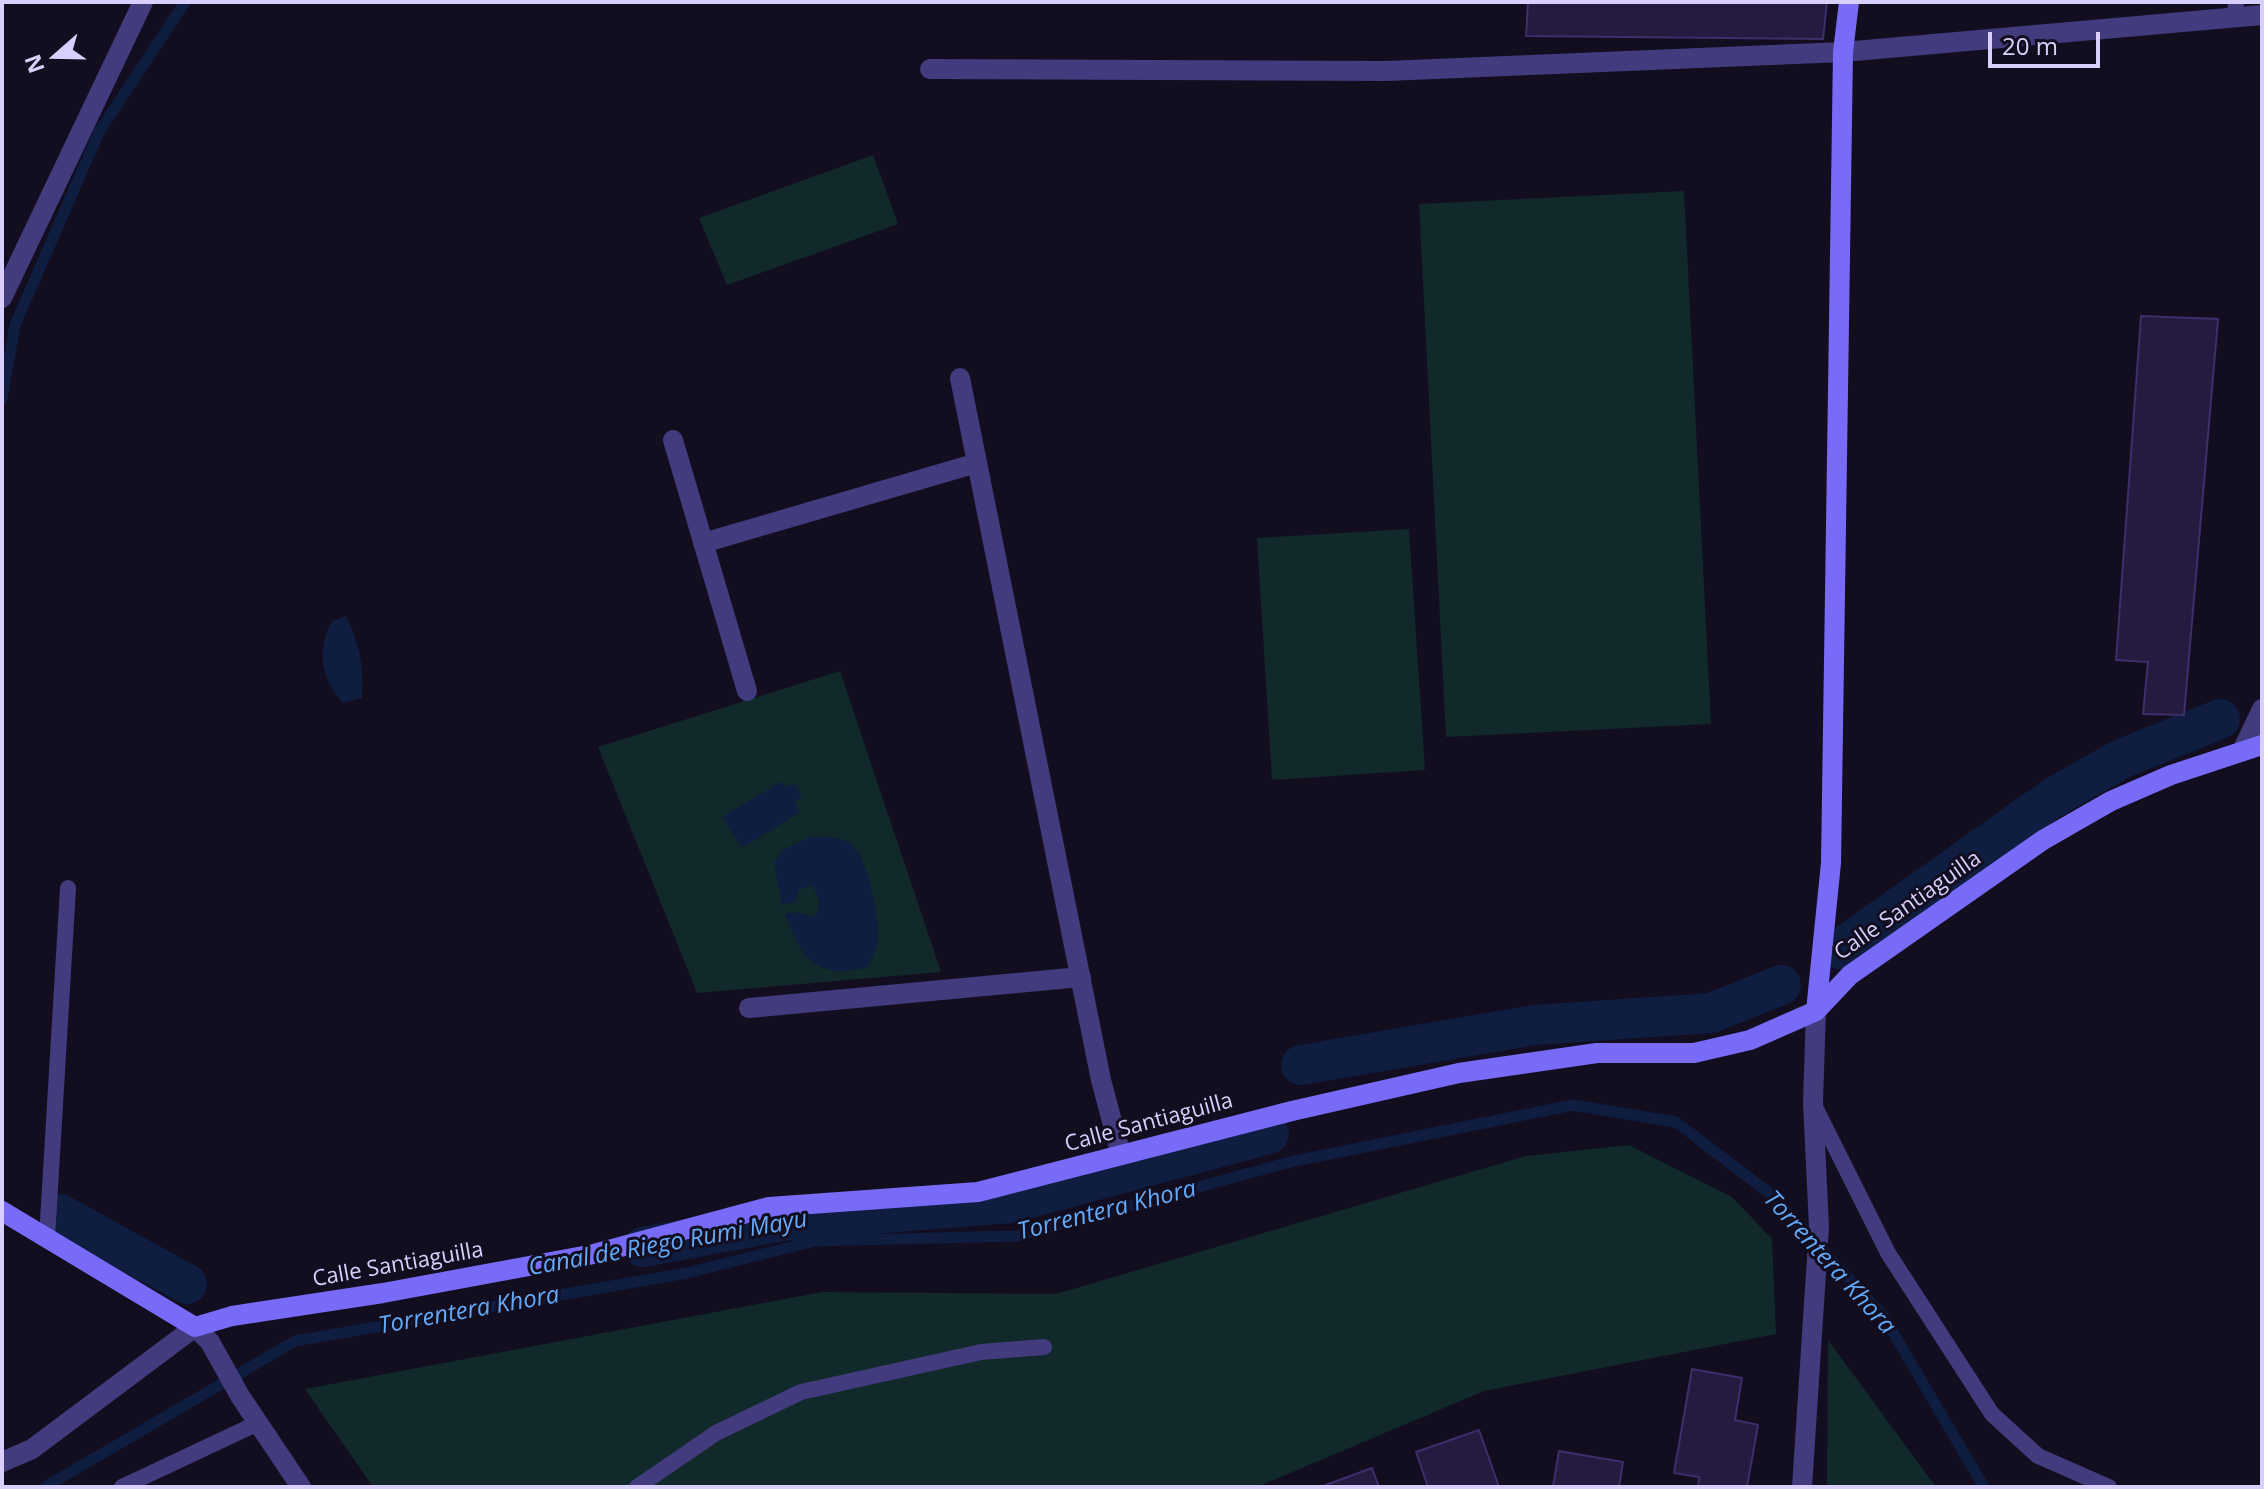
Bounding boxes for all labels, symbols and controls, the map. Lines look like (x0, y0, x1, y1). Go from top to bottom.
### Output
north arrow (16, 16, 96, 96)
scale bar (1992, 16, 2104, 66)
text: 20 m (2002, 29, 2058, 62)
text: N (16, 51, 51, 78)
street label: Calle Santiaguilla (1830, 846, 1986, 966)
street label: Calle Santiaguilla (1062, 1088, 1236, 1158)
water label: Torrentera Khora (1015, 1175, 1199, 1247)
water label: Torrentera Khora (1757, 1185, 1901, 1341)
water label: Canal de Riego Rumi Mayu (526, 1205, 810, 1283)
street label: Calle Santiaguilla (311, 1237, 485, 1293)
water label: Torrentera Khora (376, 1281, 562, 1341)

